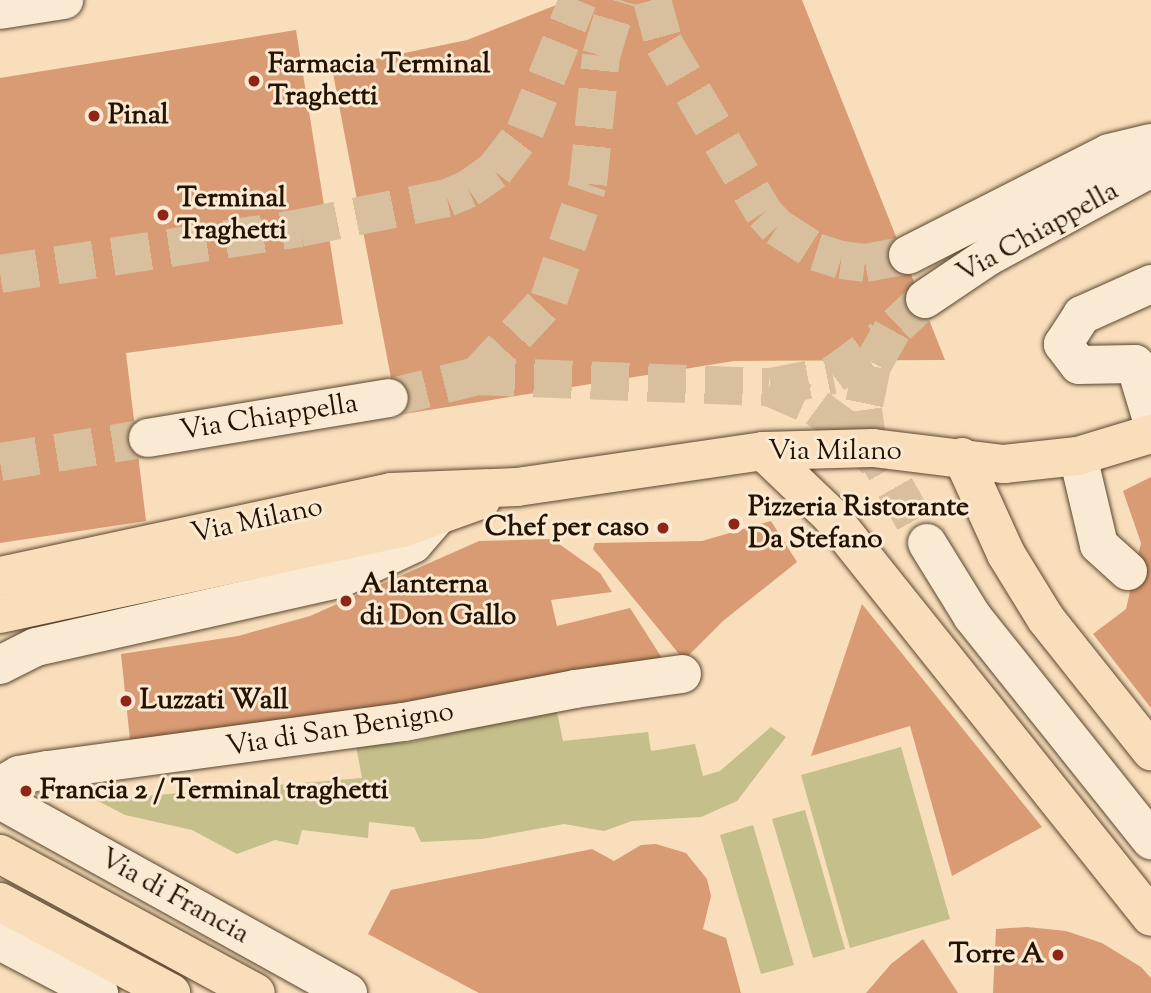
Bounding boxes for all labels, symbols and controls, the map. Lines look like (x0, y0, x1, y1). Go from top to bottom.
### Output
place label: Farmacia Terminal Traghetti (268, 48, 490, 114)
marker: Farmacia Terminal Traghetti (246, 73, 262, 89)
place label: Pinal (108, 99, 169, 133)
marker: Pinal (86, 108, 102, 124)
street label: Via Chiappella (951, 175, 1125, 291)
place label: Terminal Traghetti (177, 182, 287, 248)
marker: Terminal Traghetti (155, 207, 171, 223)
street label: Via Chiappella (178, 387, 360, 449)
street label: Via Milano (768, 435, 902, 469)
street label: Via Milano (188, 491, 326, 551)
place label: Pizzeria Ristorante Da Stefano (748, 491, 969, 557)
place label: Chef per caso (485, 511, 649, 545)
marker: Pizzeria Ristorante Da Stefano (726, 516, 742, 532)
marker: Chef per caso (655, 520, 671, 536)
place label: A lanterna di Don Gallo (360, 568, 516, 634)
marker: A lanterna di Don Gallo (338, 593, 354, 609)
place label: Luzzati Wall (140, 684, 288, 718)
marker: Luzzati Wall (118, 693, 134, 709)
street label: Via di San Benigno (224, 695, 456, 765)
place label: Francia 2 / Terminal traghetti (40, 774, 388, 808)
marker: Francia 2 / Terminal traghetti (18, 783, 34, 799)
street label: Via di Francia (93, 842, 255, 952)
place label: Torre A (949, 938, 1044, 972)
marker: Torre A (1050, 947, 1066, 963)

